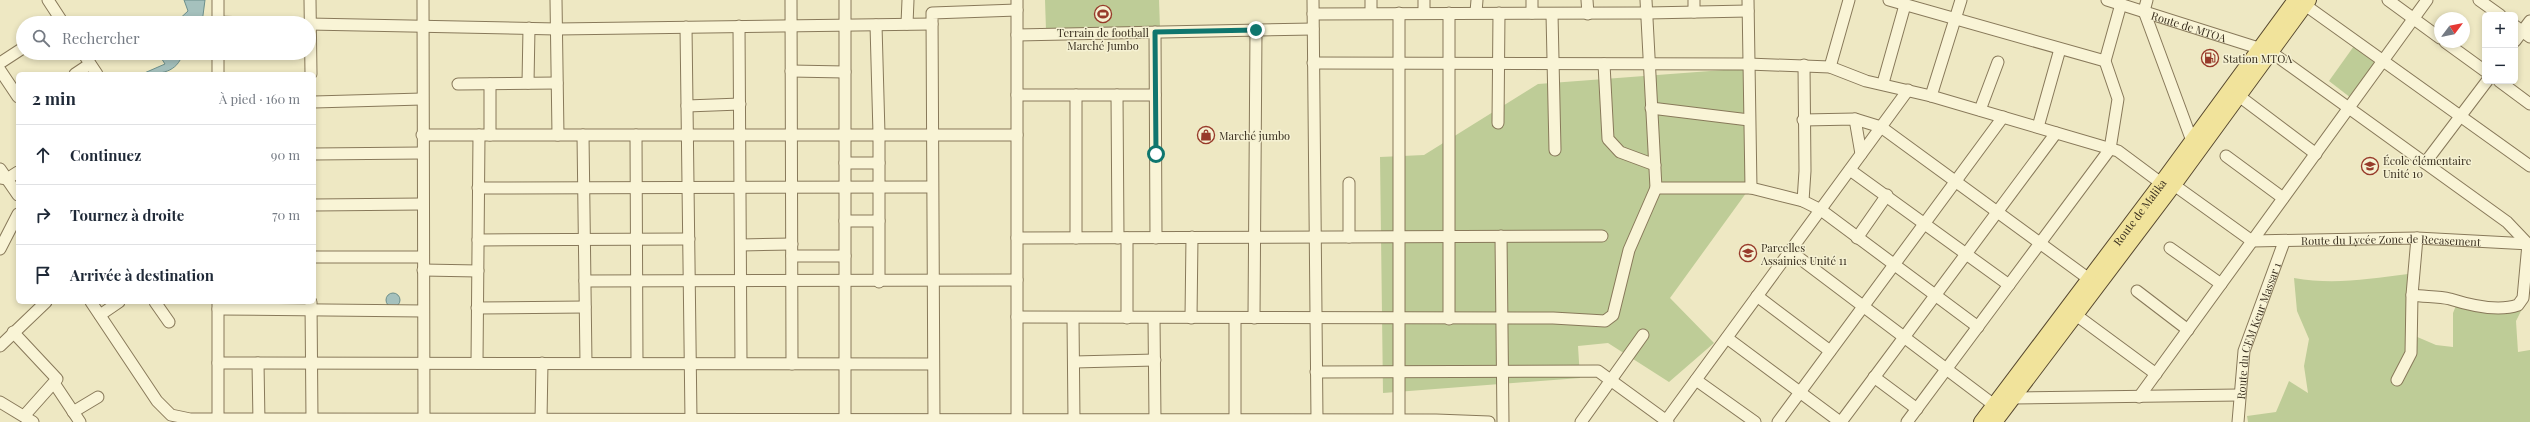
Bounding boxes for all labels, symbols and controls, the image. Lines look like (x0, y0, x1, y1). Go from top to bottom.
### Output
sports icon: Terrain de football Marché Jumbo (1093, 4, 1113, 24)
street label: Route de MTOA (2150, 7, 2228, 45)
north arrow (2434, 12, 2470, 48)
map controls (2482, 12, 2518, 84)
button: + (2482, 12, 2518, 48)
search box (16, 16, 316, 60)
route end (1247, 21, 1265, 39)
place label: Terrain de football Marché Jumbo (1057, 25, 1149, 53)
icon: search (30, 27, 52, 49)
text: Rechercher (62, 28, 140, 48)
fuel station icon: Station MTOA (2200, 48, 2220, 68)
button: − (2482, 48, 2518, 84)
place label: Station MTOA (2223, 51, 2292, 66)
text: 2 min (32, 87, 76, 109)
text: À pied · 160 m (219, 90, 300, 107)
shop icon: Marché jumbo (1196, 125, 1216, 145)
place label: Marché jumbo (1219, 128, 1290, 143)
icon: ahead (32, 144, 54, 166)
text: Continuez (70, 145, 141, 165)
route start (1147, 145, 1165, 163)
text: 90 m (271, 146, 300, 163)
place label: École élémentaire Unité 10 (2383, 153, 2472, 181)
school or university icon: École élémentaire Unité 10 (2360, 156, 2380, 176)
street label: Route de Malika (2109, 175, 2169, 248)
icon: right (32, 204, 54, 226)
text: Tournez à droite (70, 205, 184, 225)
text: 70 m (272, 206, 300, 223)
street label: Route du Lycée Zone de Recasement (2301, 230, 2481, 249)
place label: Parcelles Assainies Unité 11 (1760, 240, 1847, 268)
school or university icon: Parcelles Assainies Unité 11 (1738, 243, 1758, 263)
street label: Route du CEM Keur Massar 1 (2232, 260, 2283, 400)
icon: arrive (32, 264, 54, 286)
text: Arrivée à destination (70, 265, 214, 285)

